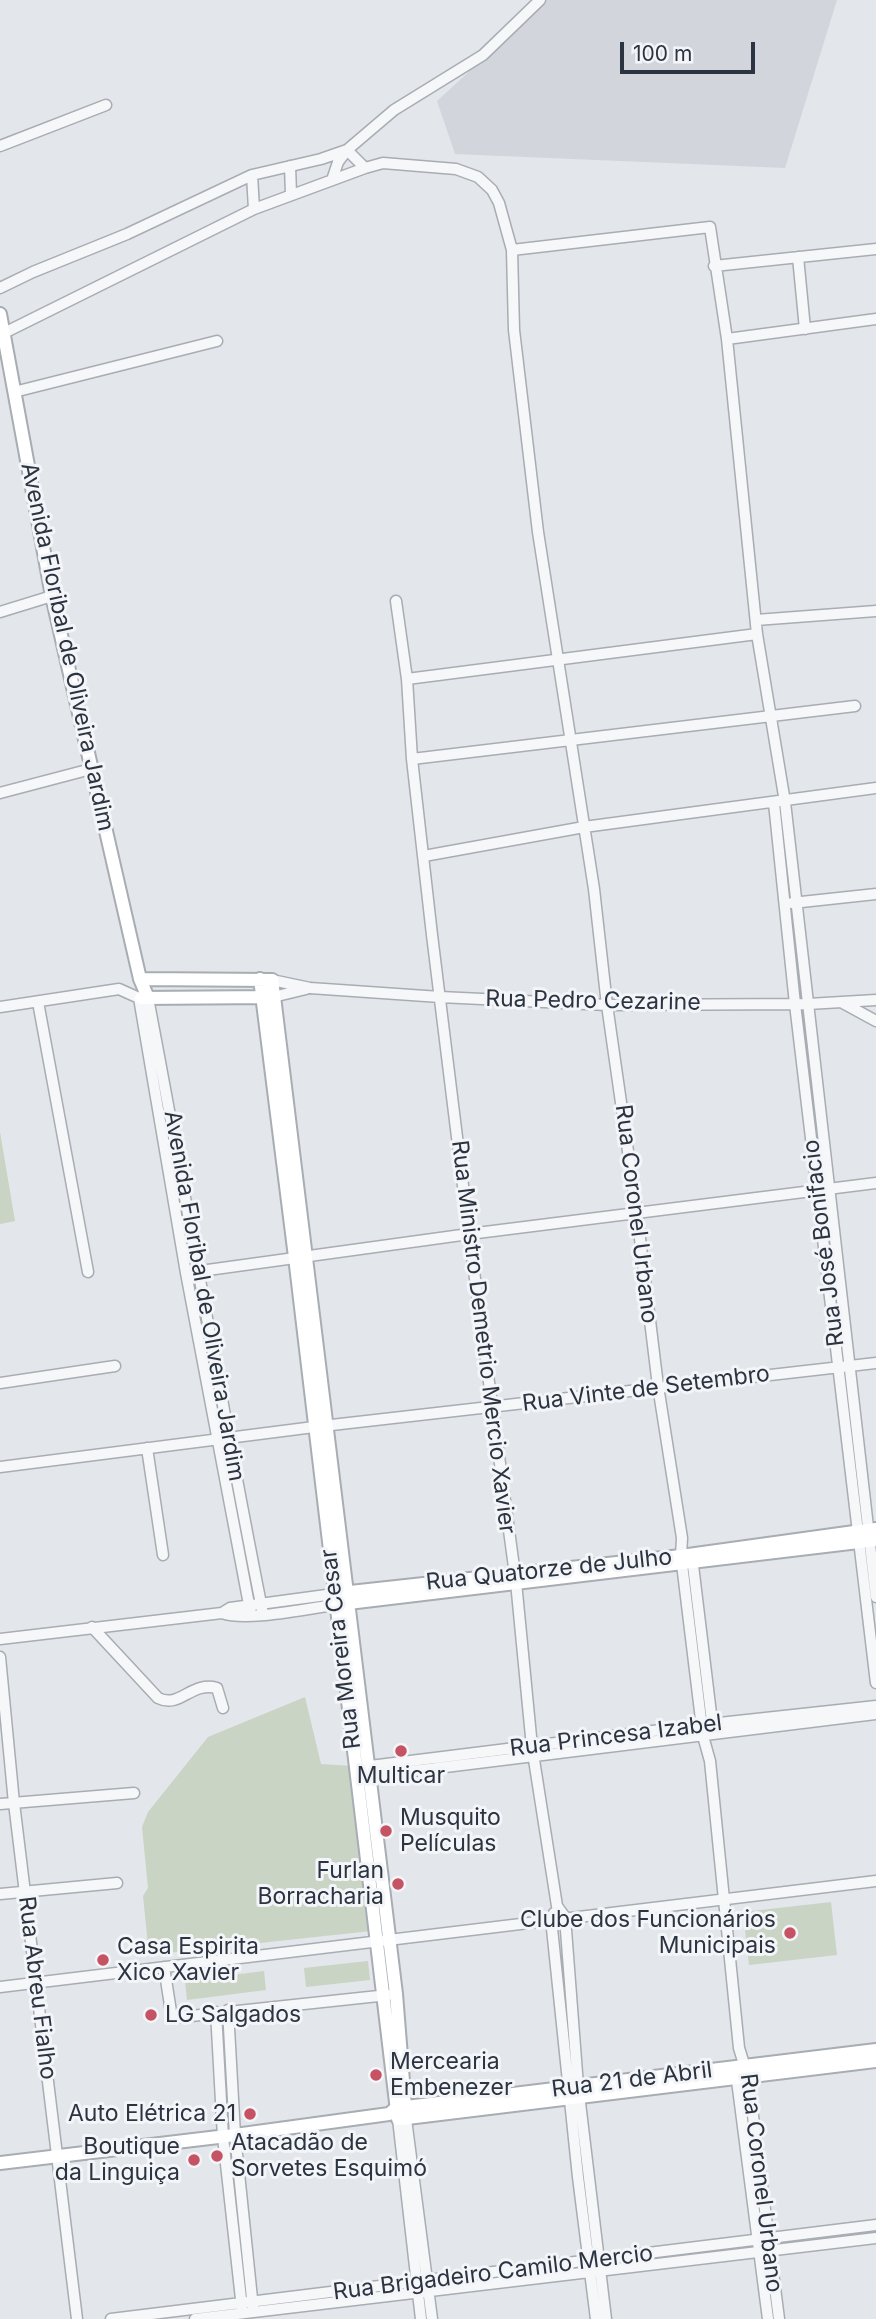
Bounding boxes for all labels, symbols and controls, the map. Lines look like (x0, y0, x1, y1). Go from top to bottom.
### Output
scale bar (624, 28, 759, 72)
text: 100 m (633, 41, 692, 66)
street label: Avenida Floribal de Oliveira Jardim (14, 460, 120, 834)
street label: Rua Pedro Cezarine (485, 985, 701, 1017)
street label: Rua Coronel Urbano (609, 1103, 663, 1325)
street label: Avenida Floribal de Oliveira Jardim (158, 1109, 250, 1483)
street label: Rua José Bonifacio (798, 1138, 850, 1348)
street label: Rua Ministro Demetrio Mercio Xavier (445, 1139, 521, 1535)
street label: Rua Vinte de Setembro (521, 1360, 771, 1418)
street label: Rua Quatorze de Julho (424, 1543, 674, 1597)
street label: Rua Moreira Cesar (315, 1547, 367, 1751)
street label: Rua Princesa Izabel (508, 1709, 724, 1763)
marker: Multicar (393, 1743, 409, 1759)
place label: Multicar (357, 1762, 445, 1790)
place label: Musquito Películas (400, 1804, 501, 1858)
marker: Musquito Películas (378, 1823, 394, 1839)
place label: Furlan Borracharia (257, 1857, 384, 1911)
marker: Furlan Borracharia (390, 1876, 406, 1892)
street label: Rua Abreu Fialho (12, 1895, 62, 2081)
place label: Clube dos Funcionários Municipais (520, 1906, 776, 1960)
marker: Clube dos Funcionários Municipais (782, 1925, 798, 1941)
place label: Casa Espirita Xico Xavier (117, 1933, 259, 1987)
marker: Casa Espirita Xico Xavier (95, 1952, 111, 1968)
place label: LG Salgados (165, 2001, 301, 2029)
marker: LG Salgados (143, 2007, 159, 2023)
place label: Mercearia Embenezer (390, 2048, 513, 2102)
street label: Rua 21 de Abril (550, 2056, 714, 2104)
marker: Mercearia Embenezer (368, 2067, 384, 2083)
street label: Rua Coronel Urbano (734, 2072, 788, 2294)
place label: Auto Elétrica 21 (68, 2100, 236, 2128)
marker: Auto Elétrica 21 (242, 2106, 258, 2122)
place label: Atacadão de Sorvetes Esquimó (231, 2129, 427, 2183)
place label: Boutique da Linguiça (55, 2133, 180, 2187)
marker: Atacadão de Sorvetes Esquimó (209, 2148, 225, 2164)
marker: Boutique da Linguiça (186, 2152, 202, 2168)
street label: Rua Brigadeiro Camilo Mercio (331, 2240, 655, 2306)

